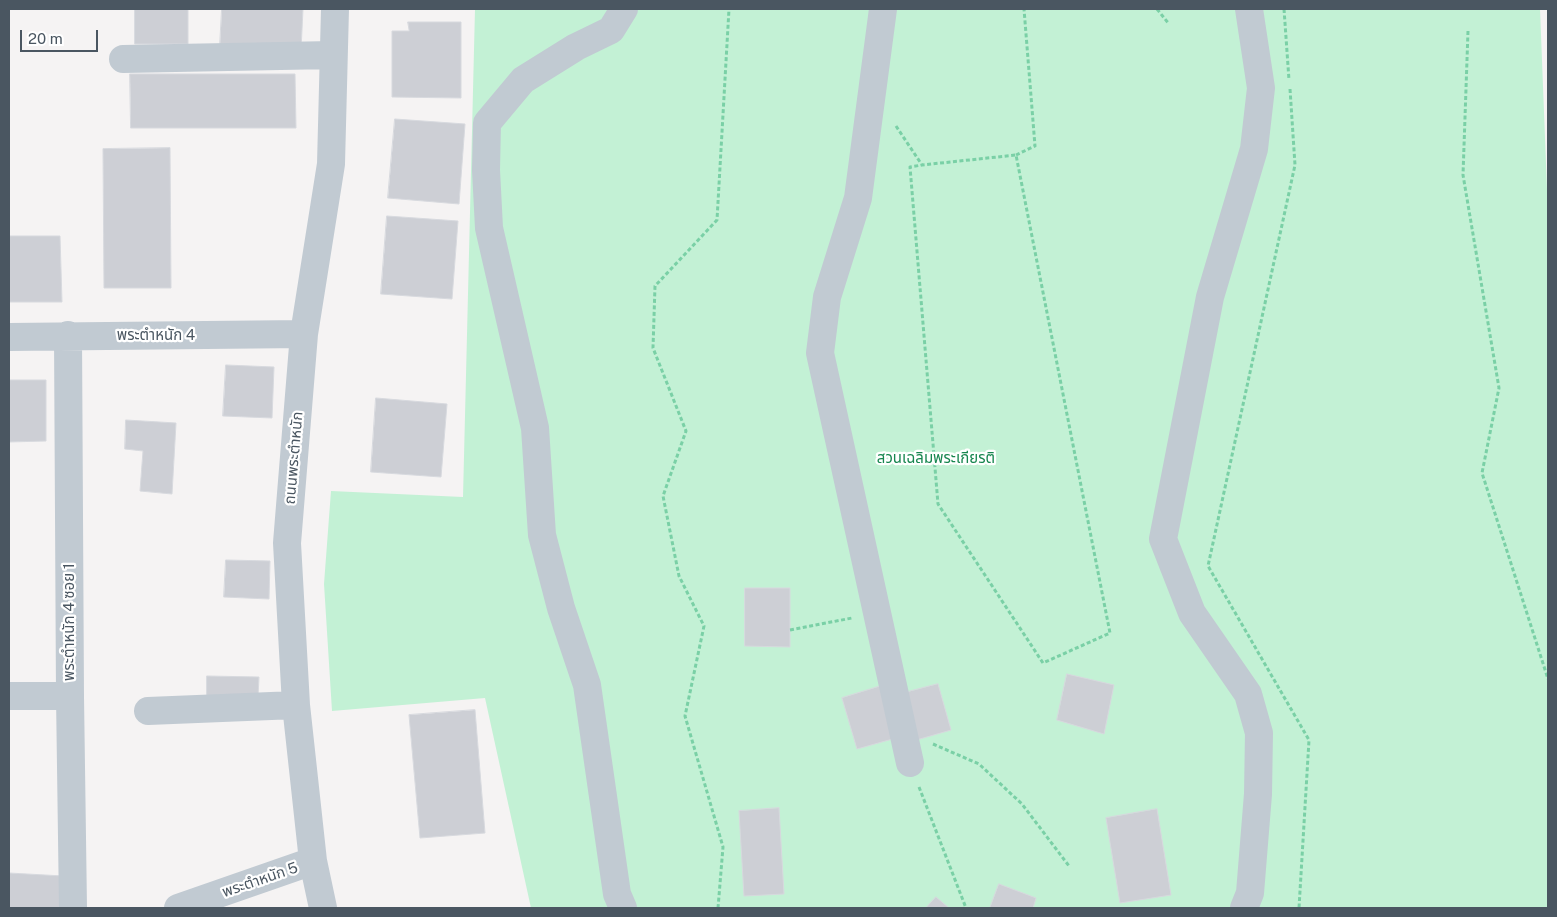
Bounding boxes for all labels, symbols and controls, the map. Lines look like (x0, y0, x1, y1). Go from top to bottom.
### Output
scale bar (22, 20, 100, 52)
text: 20 m (28, 30, 63, 47)
street label: พระตำหนัก 4 (117, 326, 195, 344)
street label: ถนนพระตำหนัก (281, 411, 307, 505)
park label: สวนเฉลิมพระเกียรติ (877, 449, 995, 467)
street label: พระตำหนัก 4 ซอย 1 (60, 563, 78, 681)
street label: พระตำหนัก 5 (220, 859, 300, 901)

